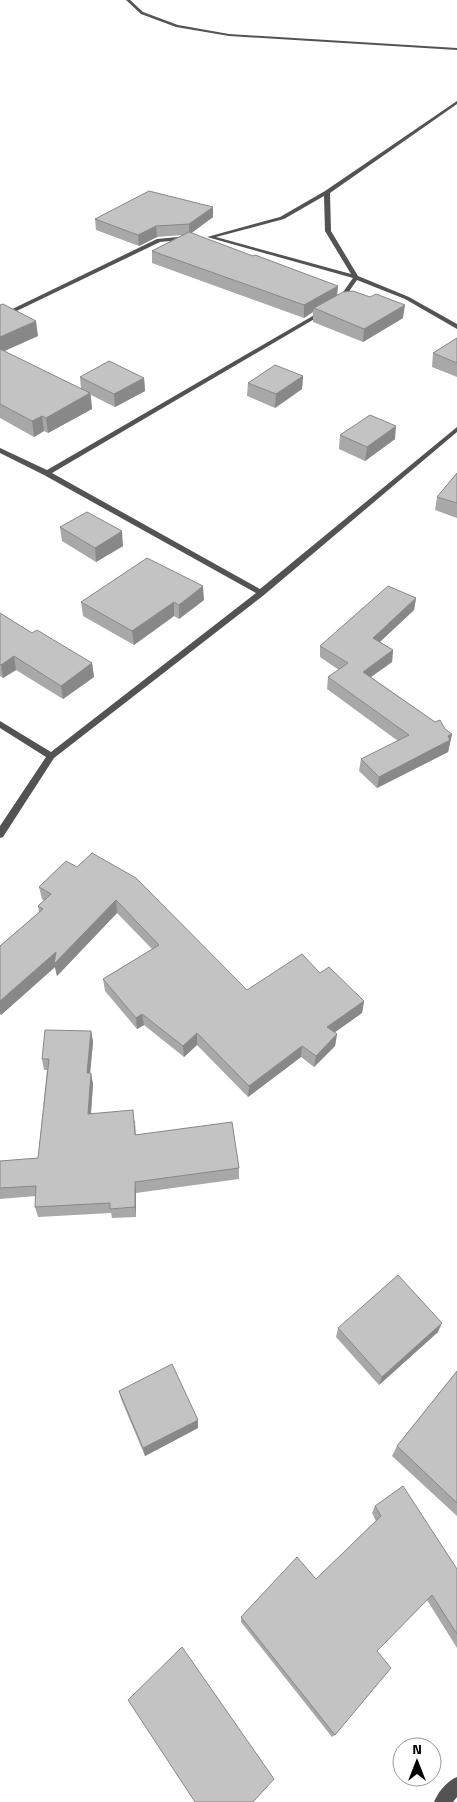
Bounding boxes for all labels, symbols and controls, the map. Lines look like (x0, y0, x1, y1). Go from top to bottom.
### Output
north arrow (392, 1737, 442, 1787)
text: N (412, 1738, 422, 1759)

